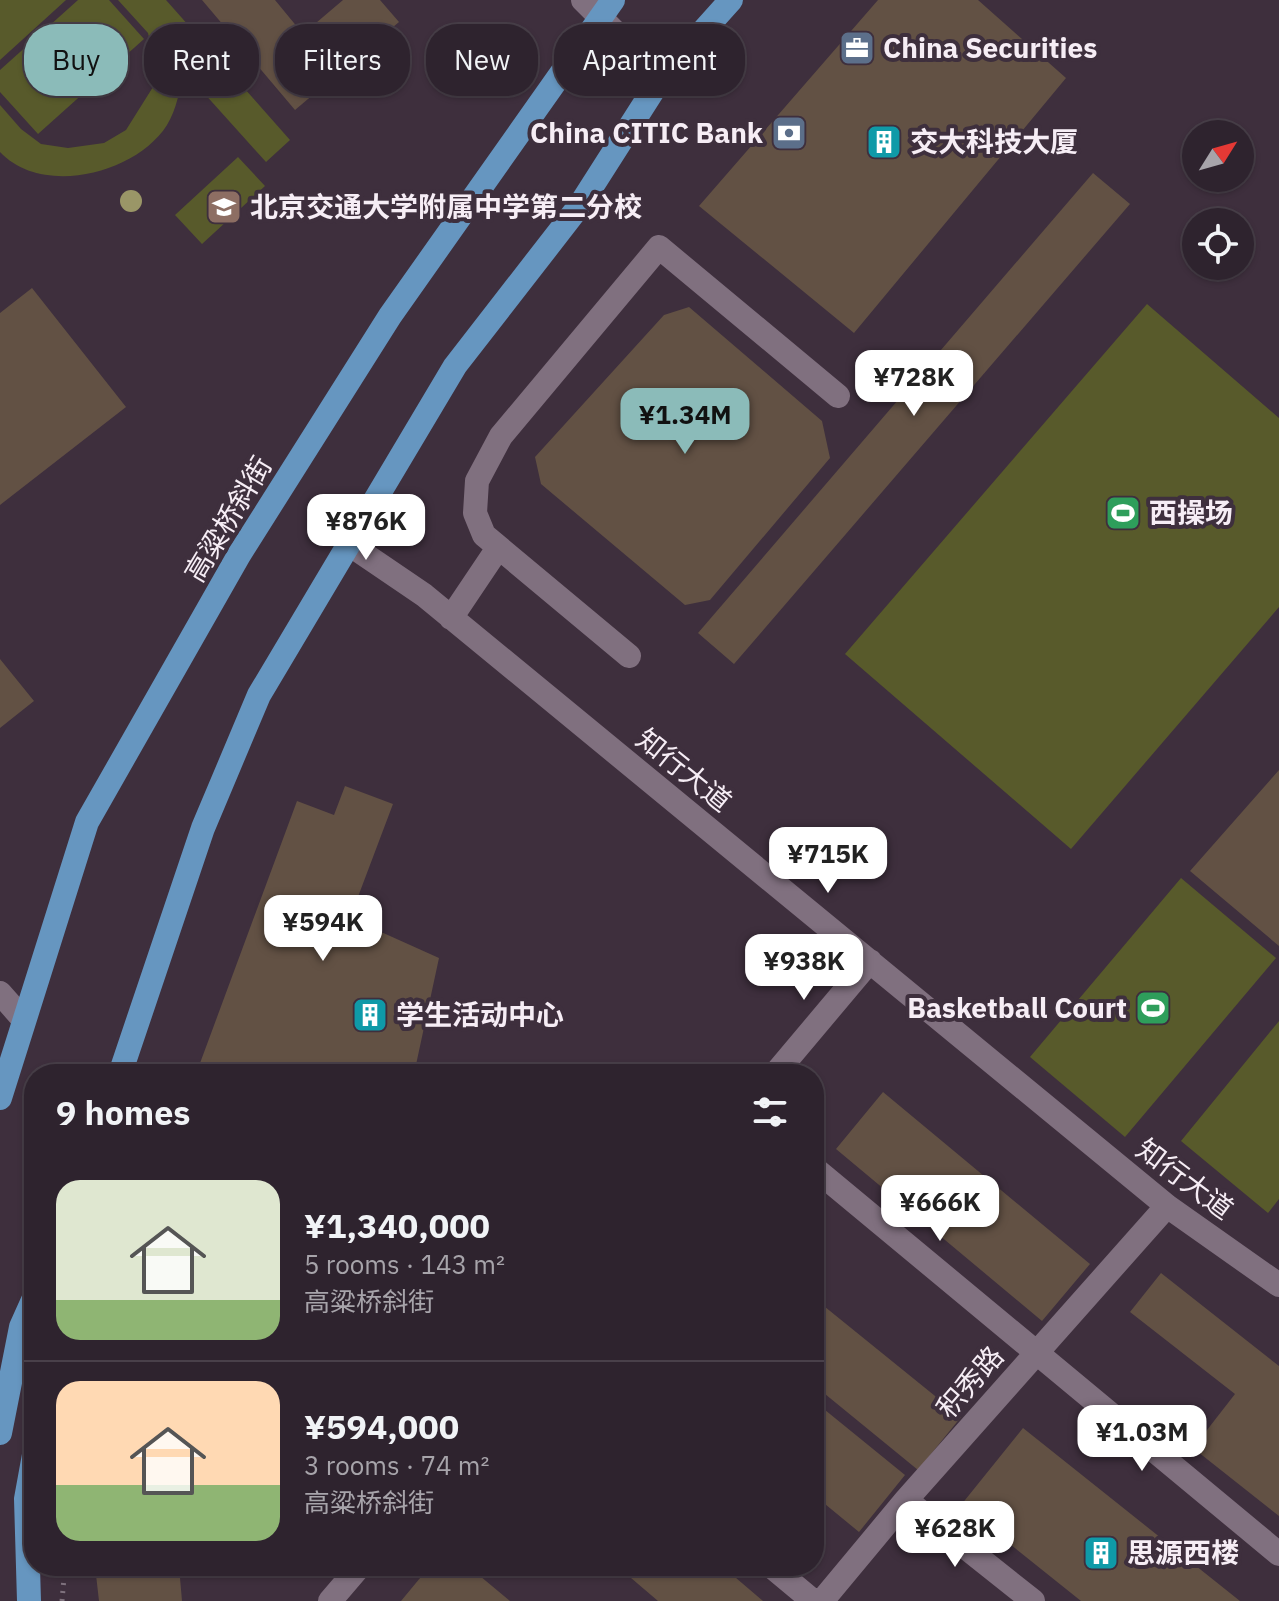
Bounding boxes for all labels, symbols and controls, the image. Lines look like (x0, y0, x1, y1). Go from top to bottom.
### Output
chip: Buy (24, 24, 128, 96)
chip: Rent (144, 24, 259, 96)
chip: Filters (275, 24, 410, 96)
chip: New (426, 24, 538, 96)
chip: Apartment (554, 24, 745, 96)
office icon: China Securities (838, 29, 876, 67)
place label: China Securities (883, 29, 1097, 66)
place label: China CITIC Bank (530, 114, 764, 151)
bank icon: China CITIC Bank (770, 114, 808, 152)
north arrow (1182, 120, 1254, 192)
map controls (1182, 120, 1254, 280)
building icon: 交大科技大厦 (865, 123, 903, 161)
place label: 交大科技大厦 (910, 123, 1078, 160)
school or university icon: 北京交通大学附属中学第二分校 (205, 188, 243, 226)
place label: 北京交通大学附属中学第二分校 (250, 188, 642, 225)
button: locate (1182, 208, 1254, 280)
pin: ¥728K (858, 350, 970, 418)
text: ¥728K (873, 359, 955, 393)
pin: ¥1.34M (620, 388, 750, 456)
text: ¥1.34M (638, 397, 732, 431)
street label: 高粱桥斜街 (176, 449, 279, 588)
pin: ¥876K (310, 494, 422, 562)
sports icon: 西操场 (1104, 494, 1142, 532)
place label: 西操场 (1149, 494, 1233, 531)
text: ¥876K (325, 503, 407, 537)
street label: 知行大道 (629, 720, 739, 819)
pin: ¥715K (772, 827, 884, 895)
text: ¥715K (787, 836, 869, 870)
pin: ¥594K (267, 895, 379, 963)
text: ¥594K (282, 904, 364, 938)
pin: ¥938K (748, 934, 860, 1002)
text: ¥938K (763, 943, 845, 977)
place label: Basketball Court (907, 989, 1127, 1026)
sports icon: Basketball Court (1134, 989, 1172, 1027)
building icon: 学生活动中心 (351, 996, 389, 1034)
place label: 学生活动中心 (396, 996, 564, 1033)
text: 9 homes (56, 1090, 191, 1134)
icon: filters (748, 1090, 792, 1134)
street label: 知行大道 (1129, 1130, 1241, 1227)
pin: ¥666K (884, 1175, 996, 1243)
text: ¥666K (899, 1184, 981, 1218)
text: ¥1,340,000 (304, 1203, 490, 1247)
icon: home (120, 1212, 216, 1308)
text: 5 rooms · 143 m² (304, 1247, 505, 1281)
text: 高粱桥斜街 (304, 1284, 434, 1318)
street label: 积秀路 (928, 1338, 1011, 1426)
text: ¥594,000 (304, 1404, 459, 1448)
pin: ¥1.03M (1077, 1405, 1207, 1473)
icon: home (120, 1413, 216, 1509)
text: ¥1.03M (1095, 1414, 1189, 1448)
text: 3 rooms · 74 m² (304, 1448, 489, 1482)
text: 高粱桥斜街 (304, 1485, 434, 1519)
pin: ¥628K (899, 1501, 1011, 1569)
text: ¥628K (914, 1510, 996, 1544)
building icon: 思源西楼 (1082, 1534, 1120, 1572)
place label: 思源西楼 (1127, 1534, 1239, 1571)

